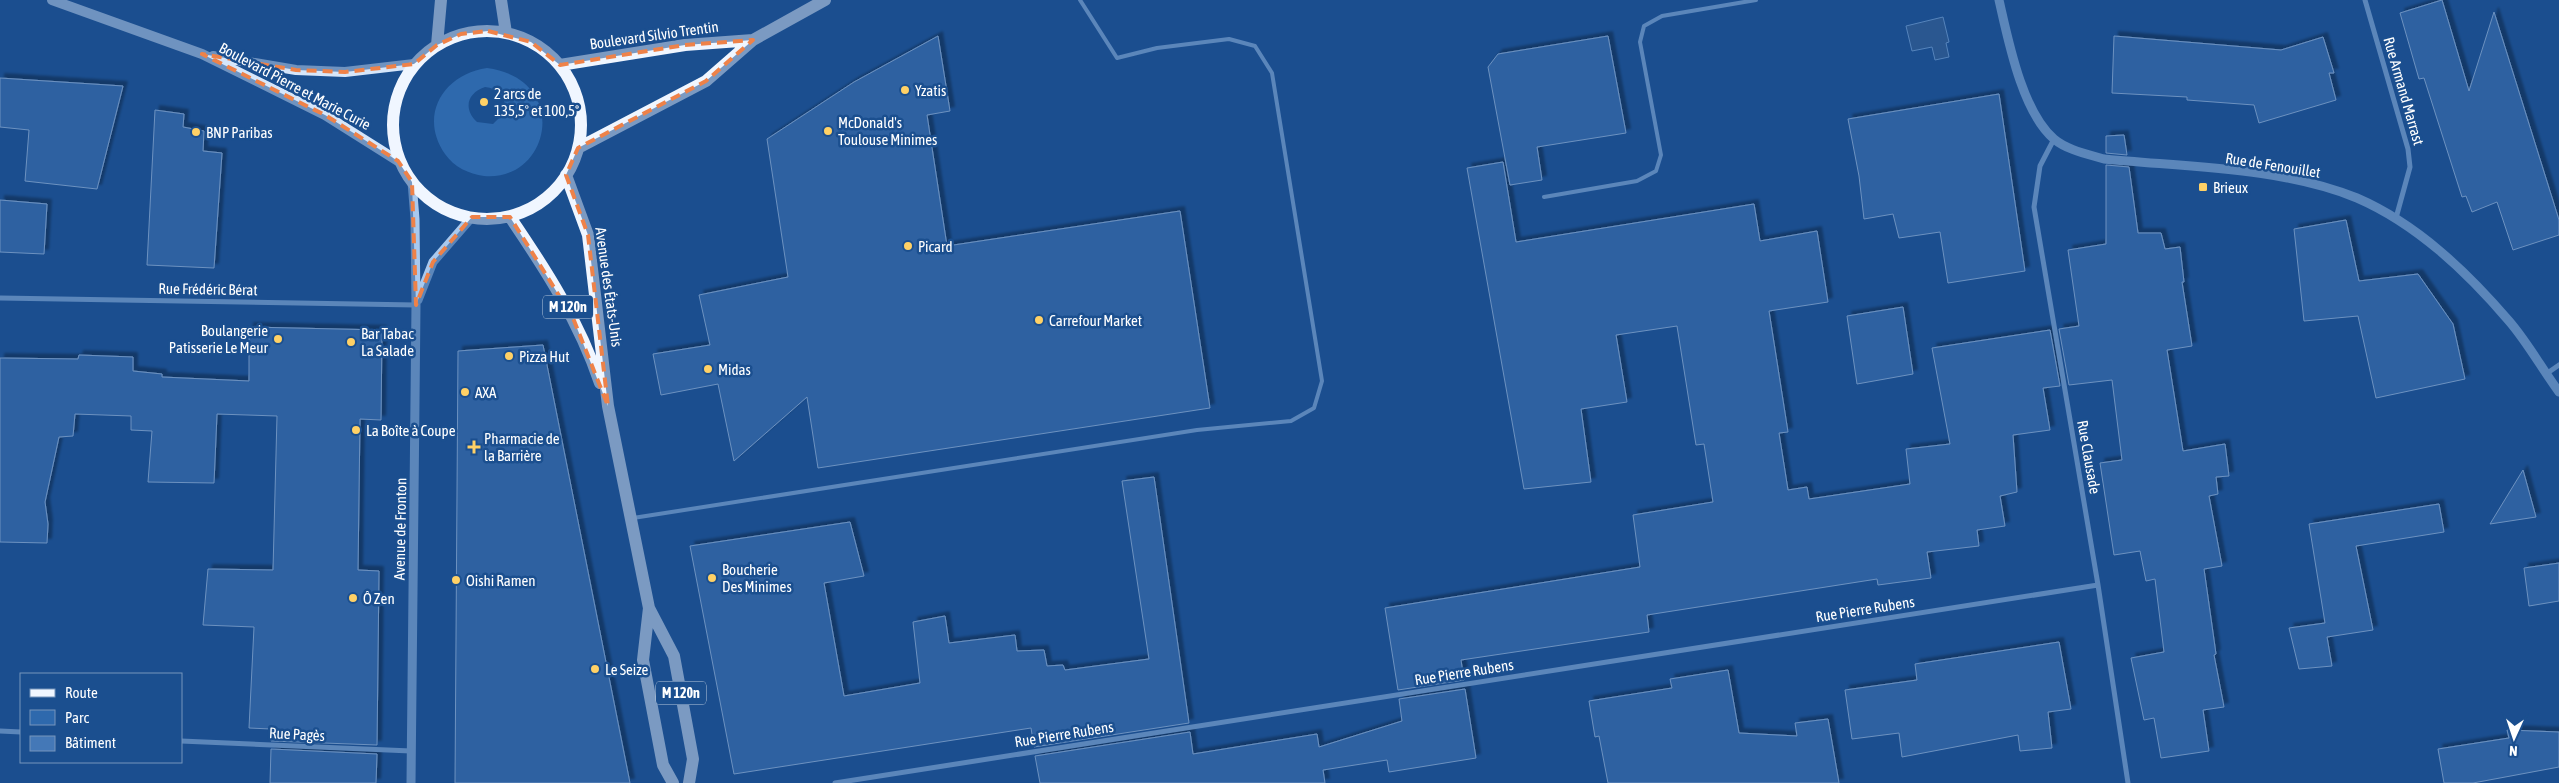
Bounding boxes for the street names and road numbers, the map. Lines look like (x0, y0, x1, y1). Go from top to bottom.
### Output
street label: Boulevard Silvio Trentin (588, 18, 720, 52)
street label: Rue Armand Marrast (2380, 35, 2428, 147)
street label: Boulevard Pierre et Marie Curie (216, 39, 374, 133)
street label: Rue de Fenouillet (2224, 149, 2322, 181)
street label: Avenue des États-Unis (592, 226, 626, 348)
street label: Rue Frédéric Bérat (158, 280, 258, 298)
road number: M 120n (543, 296, 593, 318)
street label: Rue Clausade (2074, 419, 2104, 495)
street label: Avenue de Fronton (391, 478, 409, 580)
street label: Rue Pierre Rubens (1814, 593, 1916, 625)
street label: Rue Pierre Rubens (1413, 656, 1515, 688)
road number: M 120n (656, 681, 706, 704)
street label: Rue Pierre Rubens (1013, 718, 1115, 750)
street label: Rue Pagès (269, 724, 325, 744)

